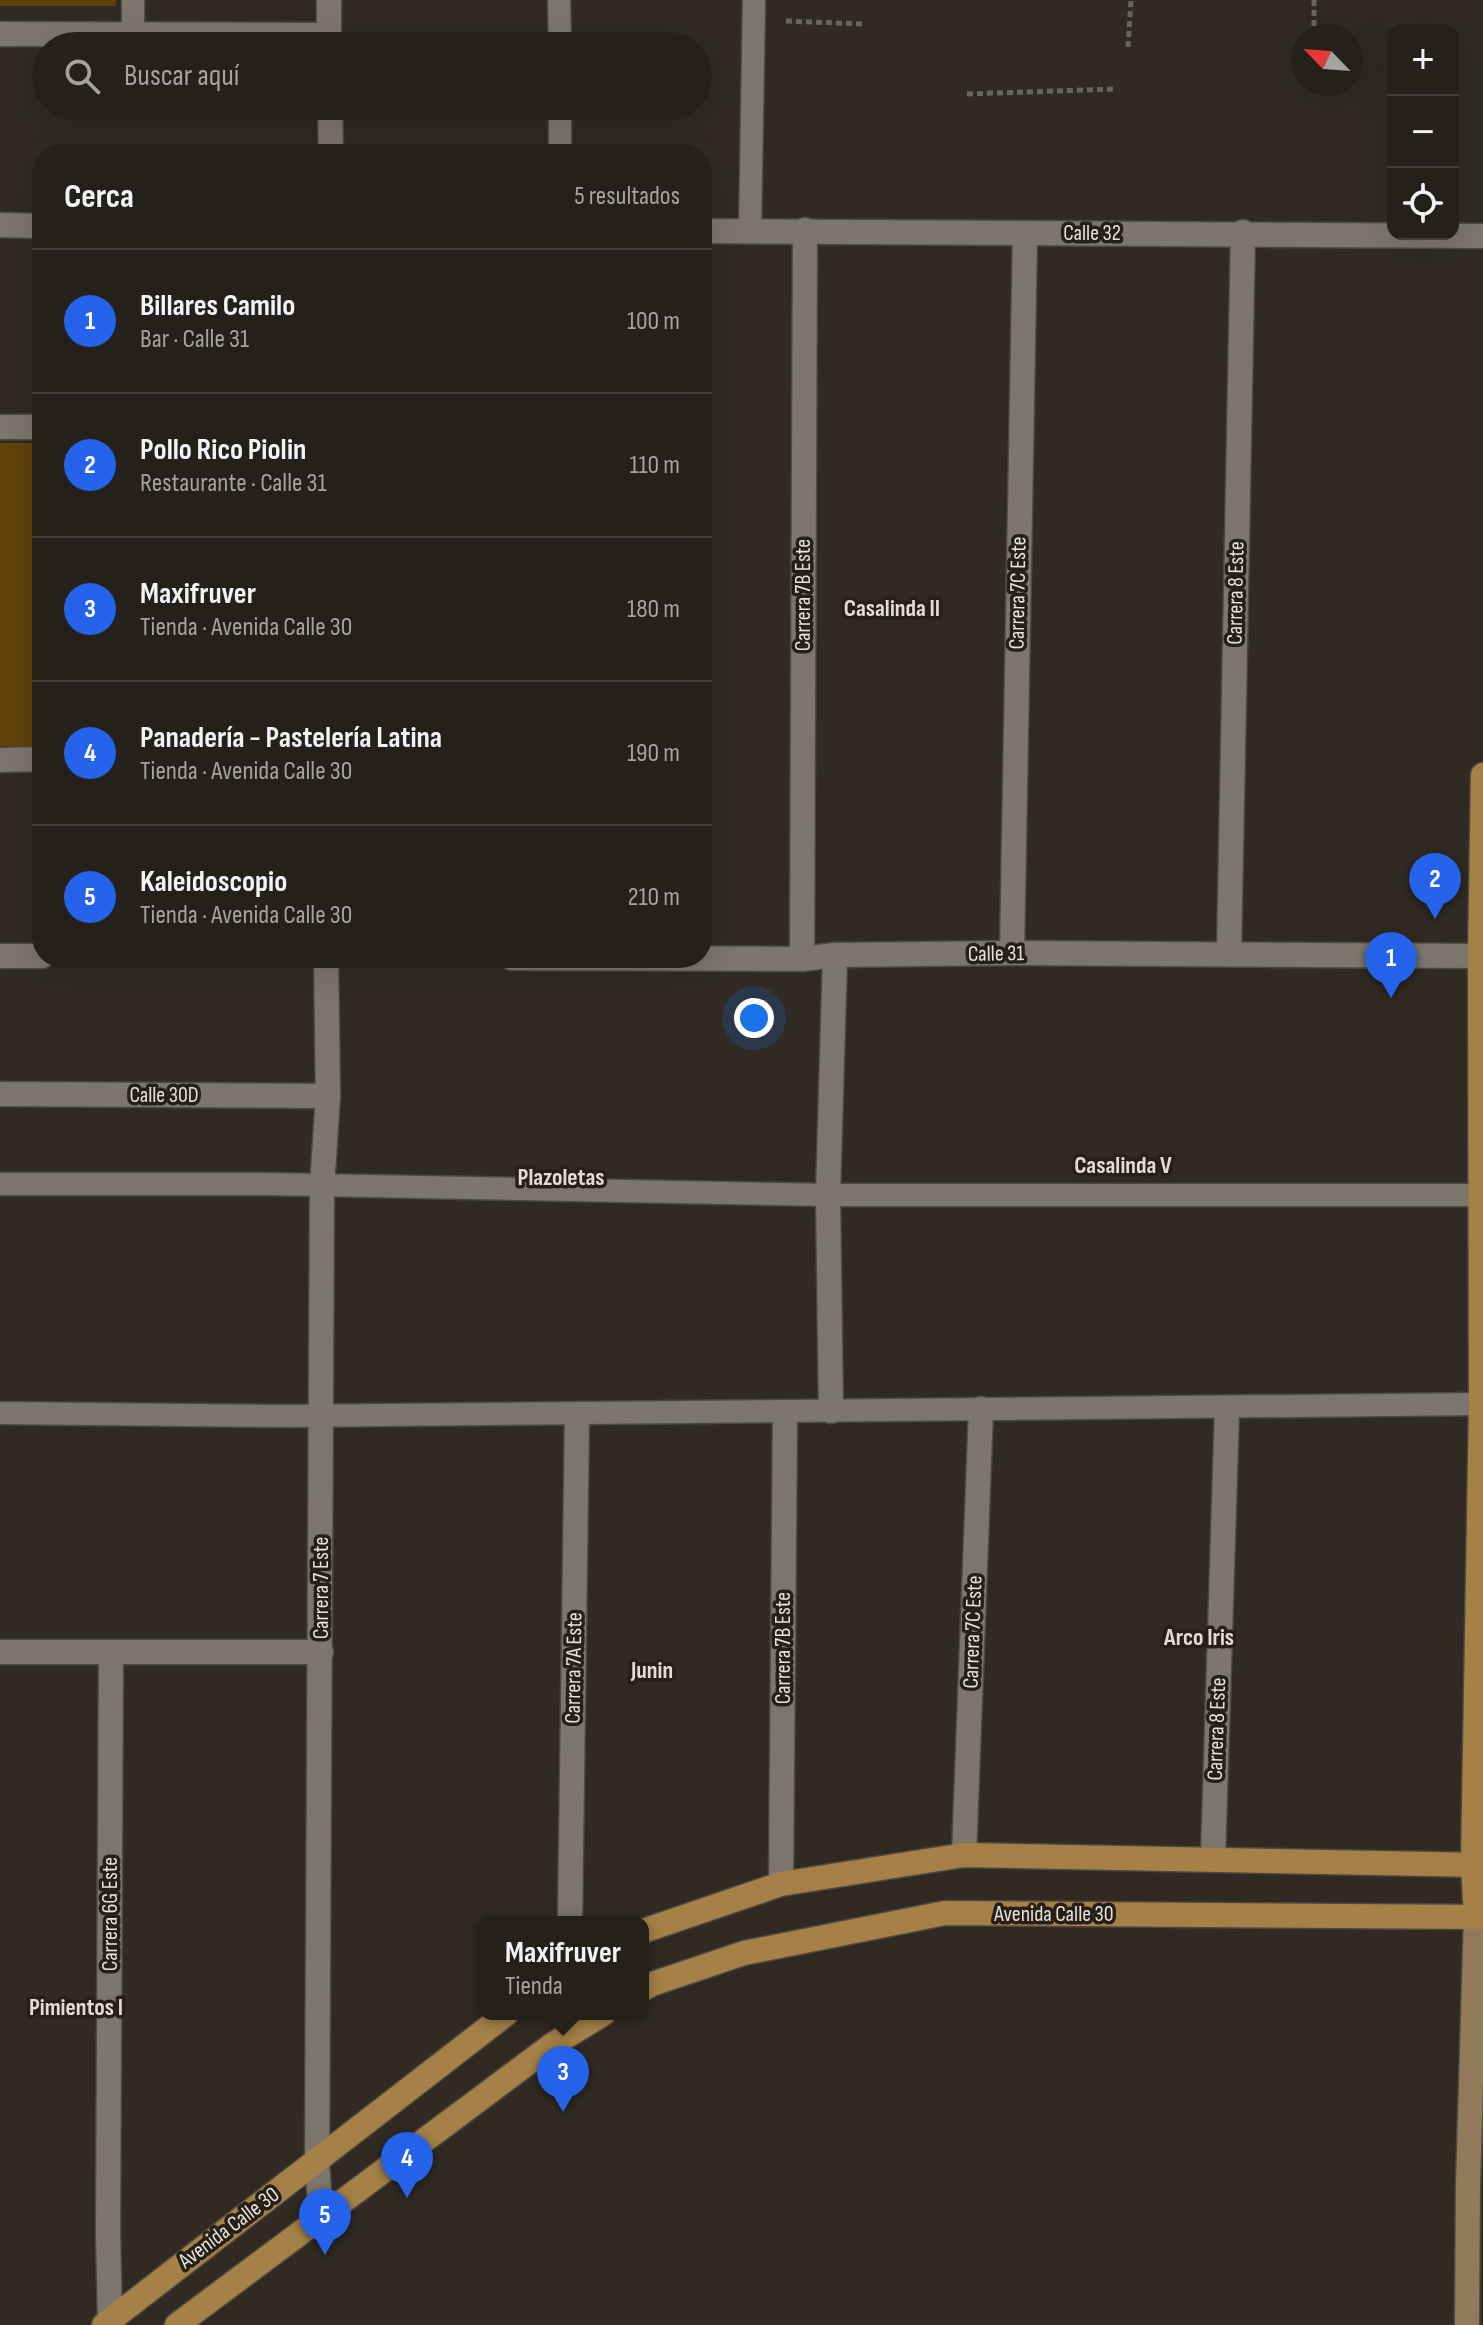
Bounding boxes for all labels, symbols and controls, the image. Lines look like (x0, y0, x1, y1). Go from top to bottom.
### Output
north arrow (1291, 24, 1363, 96)
map controls (1387, 24, 1459, 240)
button: + (1387, 24, 1459, 96)
search box (32, 32, 712, 120)
icon: search (60, 54, 104, 98)
text: Buscar aquí (124, 58, 239, 94)
button: − (1387, 96, 1459, 168)
button: locate (1387, 168, 1459, 240)
text: Cerca (64, 176, 134, 217)
text: 5 resultados (574, 181, 680, 212)
street label: Calle 32 (1063, 220, 1121, 247)
text: Billares Camilo (140, 288, 295, 324)
text: 1 (85, 306, 95, 337)
text: 100 m (627, 306, 680, 337)
text: Bar · Calle 31 (140, 324, 249, 355)
text: Pollo Rico Piolin (140, 432, 306, 468)
text: 2 (84, 450, 96, 481)
text: 110 m (629, 450, 680, 481)
text: Restaurante · Calle 31 (140, 468, 327, 499)
street label: Carrera 7C Este (1004, 536, 1032, 650)
street label: Carrera 7B Este (790, 539, 817, 651)
street label: Carrera 8 Este (1222, 541, 1250, 645)
text: Maxifruver (140, 576, 256, 612)
text: 3 (84, 594, 96, 625)
text: 180 m (627, 594, 680, 625)
district label: Casalinda II (844, 594, 940, 623)
text: Tienda · Avenida Calle 30 (140, 612, 352, 643)
text: Panadería - Pastelería Latina (140, 720, 442, 756)
text: 4 (84, 738, 96, 769)
text: 190 m (627, 738, 680, 769)
text: Tienda · Avenida Calle 30 (140, 756, 352, 787)
pin: 2 (1409, 853, 1461, 919)
text: Kaleidoscopio (140, 864, 287, 900)
text: 5 (84, 882, 96, 913)
text: 210 m (628, 882, 680, 913)
text: Tienda · Avenida Calle 30 (140, 900, 352, 931)
pin: 1 (1365, 932, 1417, 998)
street label: Calle 31 (968, 940, 1025, 968)
your location (734, 998, 774, 1038)
street label: Calle 30D (129, 1082, 199, 1109)
district label: Casalinda V (1074, 1151, 1172, 1180)
district label: Plazoletas (518, 1163, 604, 1192)
street label: Carrera 7 Este (308, 1537, 335, 1639)
street label: Carrera 7C Este (958, 1575, 988, 1689)
street label: Carrera 7B Este (770, 1592, 797, 1704)
street label: Carrera 7A Este (560, 1612, 588, 1724)
district label: Arco Iris (1163, 1623, 1234, 1652)
district label: Junin (630, 1656, 673, 1685)
street label: Carrera 8 Este (1202, 1677, 1232, 1781)
street label: Carrera 6G Este (97, 1857, 124, 1971)
street label: Avenida Calle 30 (993, 1901, 1114, 1928)
popup (477, 1916, 649, 2020)
text: Maxifruver (505, 1935, 621, 1971)
text: Tienda (505, 1971, 563, 2002)
district label: Pimientos I (29, 1993, 123, 2022)
pin: 3 (537, 2046, 589, 2112)
pin: 4 (381, 2132, 433, 2198)
street label: Avenida Calle 30 (172, 2181, 285, 2275)
pin: 5 (299, 2189, 351, 2255)

